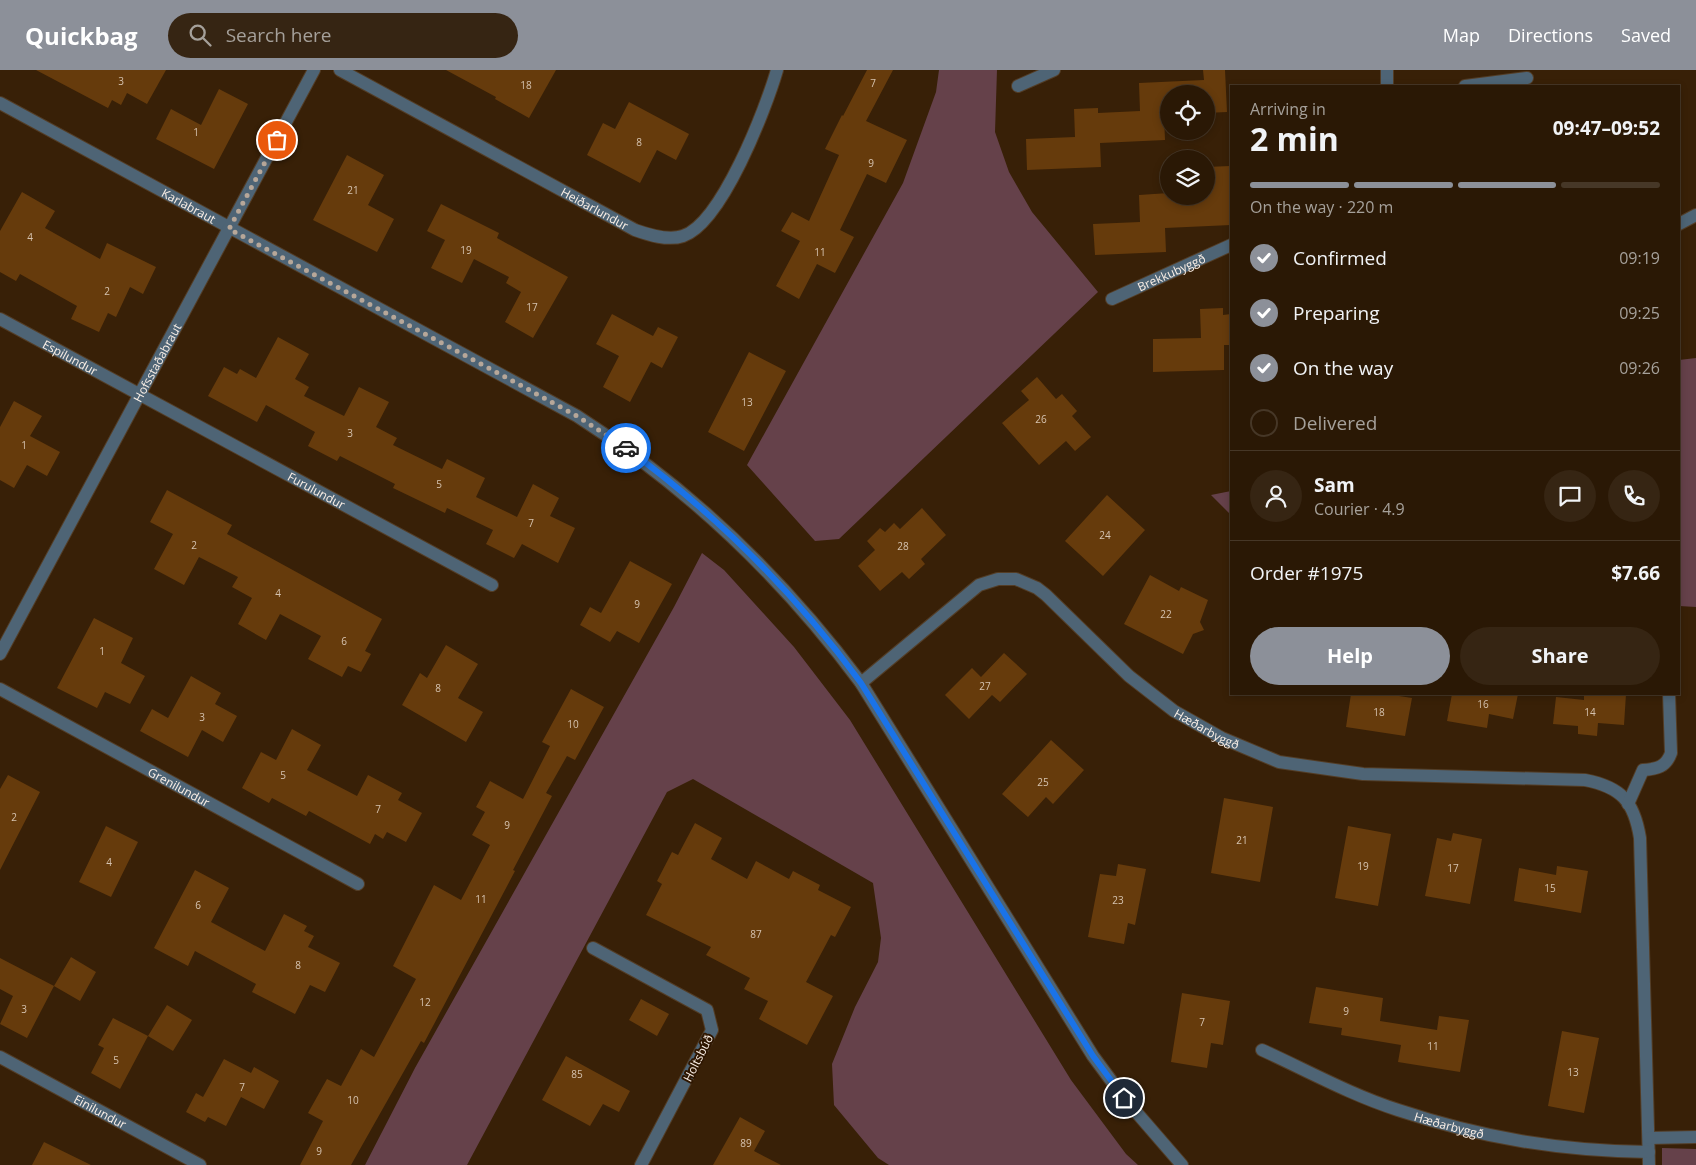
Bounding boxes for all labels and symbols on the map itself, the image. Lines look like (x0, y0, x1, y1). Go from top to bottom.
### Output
house number: 3 (118, 74, 124, 88)
house number: 7 (870, 76, 876, 90)
house number: 18 (520, 78, 532, 92)
pin (256, 119, 298, 161)
house number: 1 (193, 125, 199, 139)
house number: 8 (636, 135, 642, 149)
house number: 9 (868, 156, 874, 170)
house number: 21 (347, 183, 359, 197)
street label: Heiðarlundur (558, 183, 632, 234)
street label: Karlabraut (159, 184, 219, 227)
house number: 4 (27, 230, 33, 244)
house number: 19 (460, 243, 472, 257)
house number: 11 (814, 245, 826, 259)
street label: Brekkubyggð (1134, 249, 1208, 295)
house number: 2 (104, 284, 110, 298)
house number: 17 (526, 300, 538, 314)
street label: Hofsstaðabraut (129, 320, 185, 405)
street label: Espilundur (40, 335, 101, 379)
house number: 13 (741, 395, 753, 409)
house number: 26 (1035, 412, 1047, 426)
courier (601, 423, 651, 473)
house number: 3 (347, 426, 353, 440)
house number: 1 (21, 438, 27, 452)
street label: Furulundur (285, 468, 349, 513)
house number: 5 (436, 477, 442, 491)
house number: 7 (528, 516, 534, 530)
house number: 24 (1099, 528, 1111, 542)
house number: 2 (191, 538, 197, 552)
house number: 28 (897, 539, 909, 553)
house number: 4 (275, 586, 281, 600)
house number: 9 (634, 597, 640, 611)
house number: 22 (1160, 607, 1172, 621)
house number: 6 (341, 634, 347, 648)
house number: 1 (99, 644, 105, 658)
house number: 27 (979, 679, 991, 693)
house number: 8 (435, 681, 441, 695)
house number: 16 (1477, 697, 1489, 711)
street label: Hæðarbyggð (1171, 704, 1242, 753)
house number: 18 (1373, 705, 1385, 719)
house number: 14 (1584, 705, 1596, 719)
house number: 3 (199, 710, 205, 724)
house number: 10 (567, 717, 579, 731)
street label: Grenilundur (145, 763, 213, 810)
house number: 5 (280, 768, 286, 782)
house number: 25 (1037, 775, 1049, 789)
house number: 7 (375, 802, 381, 816)
house number: 2 (11, 810, 17, 824)
house number: 9 (504, 818, 510, 832)
house number: 21 (1236, 833, 1248, 847)
house number: 4 (106, 855, 112, 869)
house number: 19 (1357, 859, 1369, 873)
house number: 17 (1447, 861, 1459, 875)
house number: 15 (1544, 881, 1556, 895)
house number: 11 (475, 892, 487, 906)
house number: 23 (1112, 893, 1124, 907)
house number: 6 (195, 898, 201, 912)
house number: 87 (750, 927, 762, 941)
house number: 8 (295, 958, 301, 972)
house number: 12 (419, 995, 431, 1009)
house number: 3 (21, 1002, 27, 1016)
house number: 9 (1343, 1004, 1349, 1018)
house number: 7 (1199, 1015, 1205, 1029)
street label: Holtsbúð (679, 1031, 717, 1085)
house number: 11 (1427, 1039, 1439, 1053)
house number: 5 (113, 1053, 119, 1067)
house number: 13 (1567, 1065, 1579, 1079)
house number: 85 (571, 1067, 583, 1081)
pin (1103, 1077, 1145, 1119)
house number: 7 (239, 1080, 245, 1094)
street label: Einilundur (71, 1090, 130, 1132)
house number: 10 (347, 1093, 359, 1107)
street label: Hæðarbyggð (1412, 1107, 1486, 1142)
house number: 89 (740, 1136, 752, 1150)
house number: 9 (316, 1144, 322, 1158)

